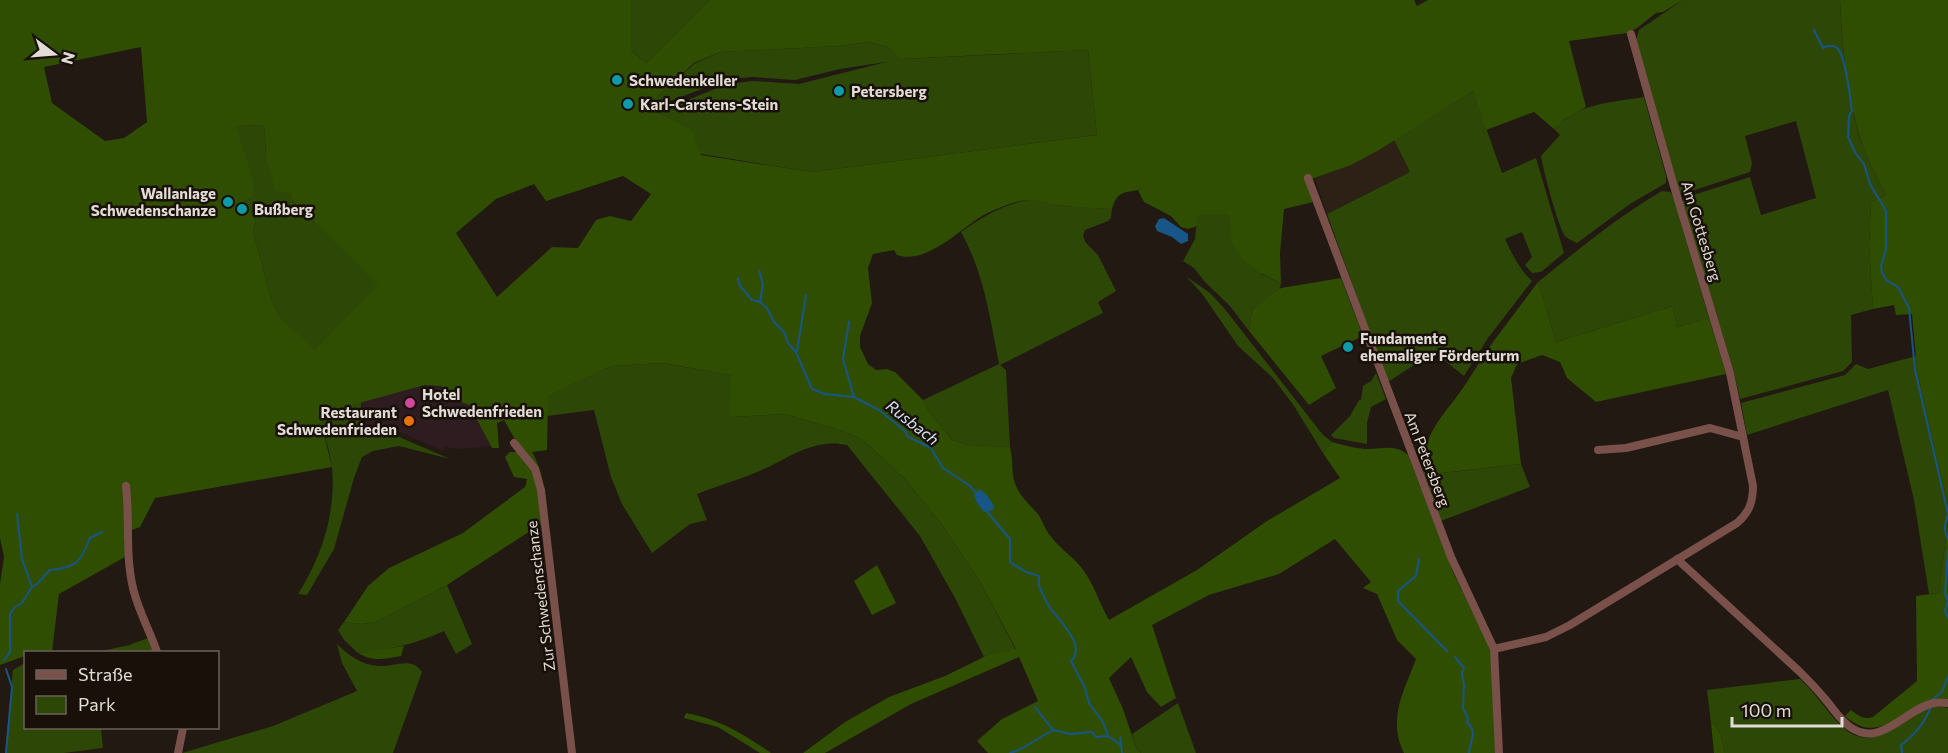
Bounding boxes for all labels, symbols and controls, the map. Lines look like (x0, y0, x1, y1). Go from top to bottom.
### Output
north arrow (24, 24, 84, 84)
text: N (58, 50, 80, 67)
place label: Schwedenkeller (629, 71, 738, 89)
marker: Schwedenkeller (610, 73, 624, 87)
place label: Petersberg (851, 82, 927, 100)
marker: Petersberg (832, 84, 846, 98)
place label: Karl-Carstens-Stein (640, 95, 778, 113)
marker: Karl-Carstens-Stein (621, 97, 635, 111)
street label: Am Gottesberg (1678, 179, 1726, 283)
place label: Wallanlage Schwedenschanze (91, 184, 216, 219)
marker: Wallanlage Schwedenschanze (221, 195, 235, 209)
place label: Bußberg (254, 200, 313, 218)
marker: Bußberg (235, 202, 249, 216)
place label: Fundamente ehemaliger Förderturm (1360, 329, 1519, 364)
marker: Fundamente ehemaliger Förderturm (1341, 340, 1355, 354)
place label: Hotel Schwedenfrieden (422, 385, 542, 420)
marker: Hotel Schwedenfrieden (403, 396, 417, 410)
water label: Rusbach (883, 396, 943, 448)
place label: Restaurant Schwedenfrieden (277, 403, 397, 438)
street label: Am Petersberg (1402, 409, 1454, 509)
marker: Restaurant Schwedenfrieden (402, 414, 416, 428)
street label: Zur Schwedenschanze (522, 520, 558, 672)
legend (24, 651, 219, 729)
text: Straße (78, 663, 133, 685)
scale bar (1732, 690, 1842, 728)
text: Park (78, 693, 116, 715)
text: 100 m (1741, 699, 1791, 721)

